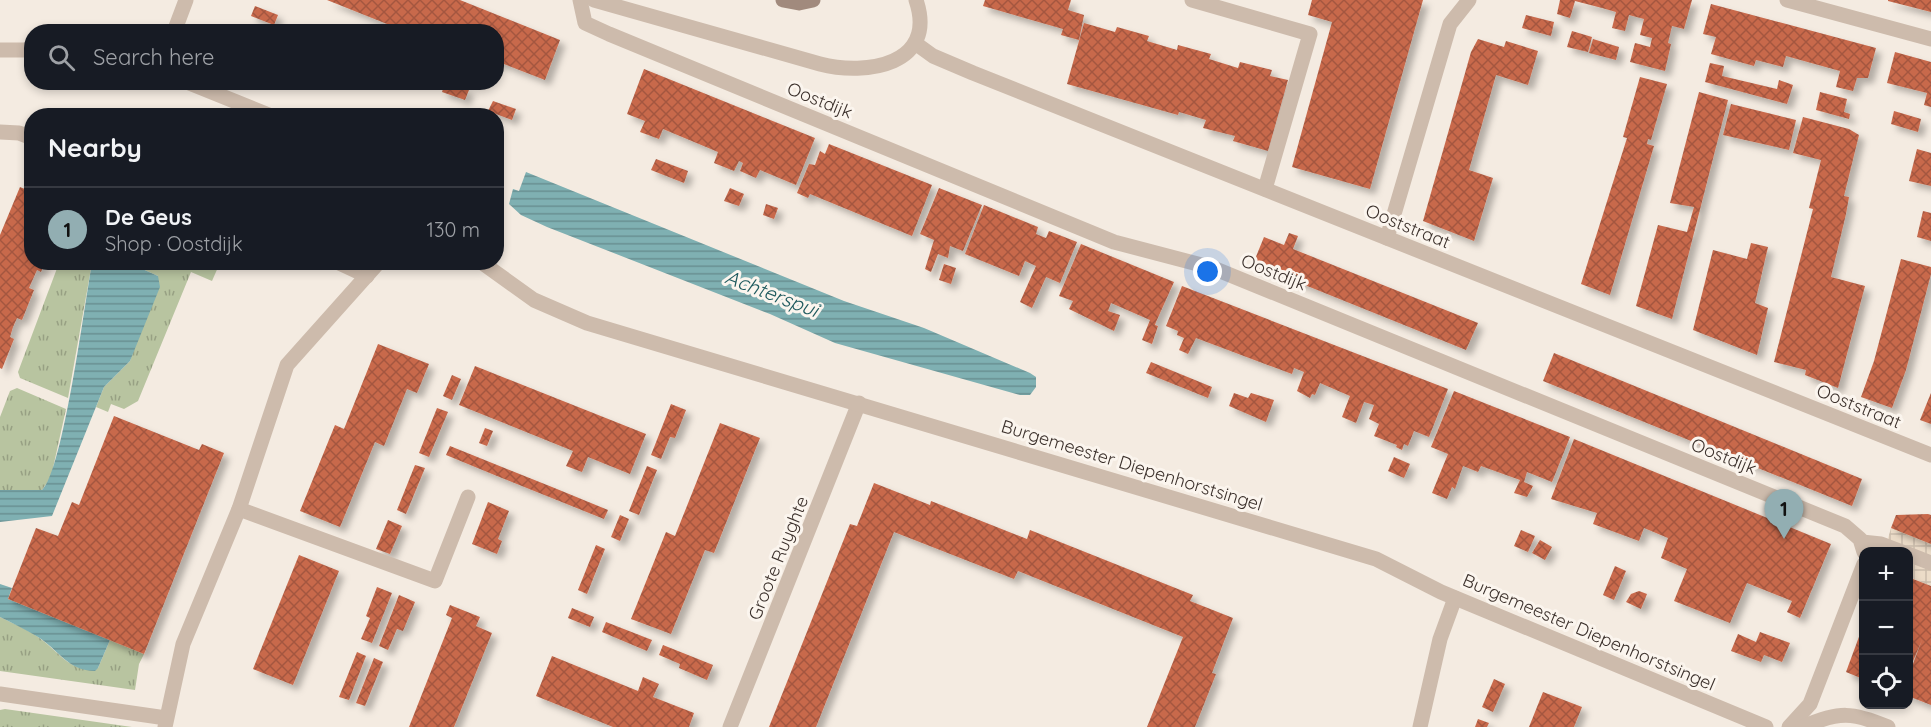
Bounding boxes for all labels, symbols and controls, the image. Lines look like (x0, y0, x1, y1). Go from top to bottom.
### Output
search box (24, 24, 504, 90)
icon: search (45, 41, 78, 74)
text: Search here (93, 43, 214, 71)
street label: Oostdijk (784, 77, 856, 123)
text: Nearby (48, 131, 142, 164)
street label: Ooststraat (1362, 199, 1454, 253)
text: De Geus (105, 203, 192, 231)
text: 1 (64, 217, 71, 242)
text: 130 m (427, 217, 480, 242)
text: Shop · Oostdijk (105, 231, 243, 256)
street label: Oostdijk (1238, 249, 1310, 295)
your location (1193, 257, 1222, 286)
water label: Achterspui (722, 264, 825, 323)
street label: Ooststraat (1813, 379, 1905, 433)
street label: Burgemeester Diepenhorstsingel (999, 414, 1265, 516)
street label: Oostdijk (1688, 433, 1760, 479)
pin: 1 (1764, 490, 1804, 539)
street label: Groote Ruyghte (743, 493, 813, 623)
map controls (1859, 547, 1913, 709)
button: + (1859, 547, 1913, 601)
street label: Burgemeester Diepenhorstsingel (1459, 568, 1719, 696)
button: − (1859, 601, 1913, 655)
button: locate (1859, 655, 1913, 709)

